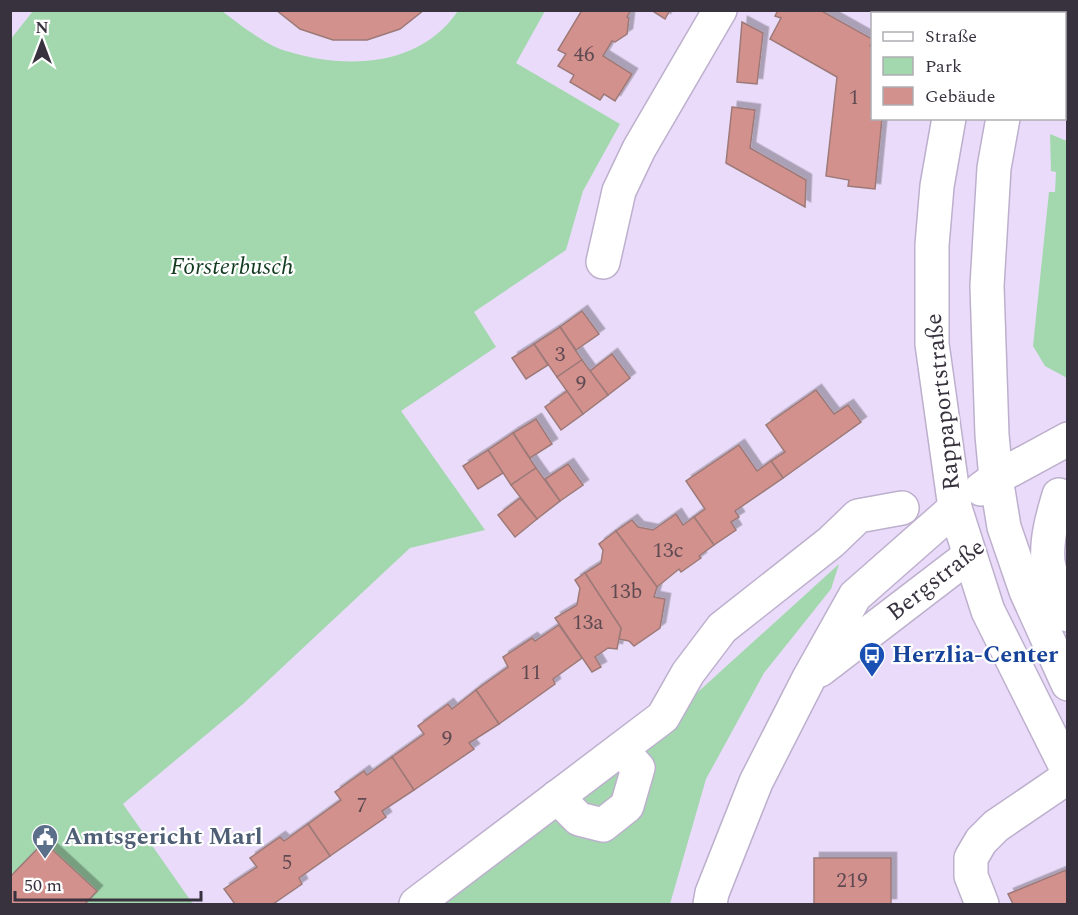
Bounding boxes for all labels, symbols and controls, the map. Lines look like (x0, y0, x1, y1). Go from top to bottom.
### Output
north arrow (12, 12, 72, 72)
legend (871, 12, 1066, 120)
text: N (35, 16, 49, 40)
text: Straße (925, 23, 977, 50)
house number: 46 (574, 39, 595, 71)
text: Park (925, 53, 962, 80)
house number: 1 (849, 82, 859, 114)
text: Gebäude (925, 83, 995, 110)
park label: Försterbusch (170, 249, 294, 285)
street label: Rappaportstraße (916, 312, 970, 492)
house number: 3 (555, 339, 566, 371)
house number: 9 (576, 368, 586, 400)
street label: Bergstraße (879, 530, 993, 630)
house number: 13c (652, 535, 684, 567)
house number: 13b (610, 576, 642, 608)
house number: 13a (572, 607, 604, 639)
place label: Herzlia-Center (892, 637, 1059, 673)
bus stop icon: Herzlia-Center (857, 640, 887, 678)
house number: 11 (521, 657, 542, 689)
house number: 9 (442, 723, 452, 755)
house number: 7 (357, 790, 367, 822)
place label: Amtsgericht Marl (64, 819, 263, 855)
public building icon: Amtsgericht Marl (30, 822, 60, 860)
house number: 5 (282, 847, 292, 879)
scale bar (15, 864, 201, 902)
house number: 219 (836, 865, 868, 897)
text: 50 m (24, 872, 62, 899)

